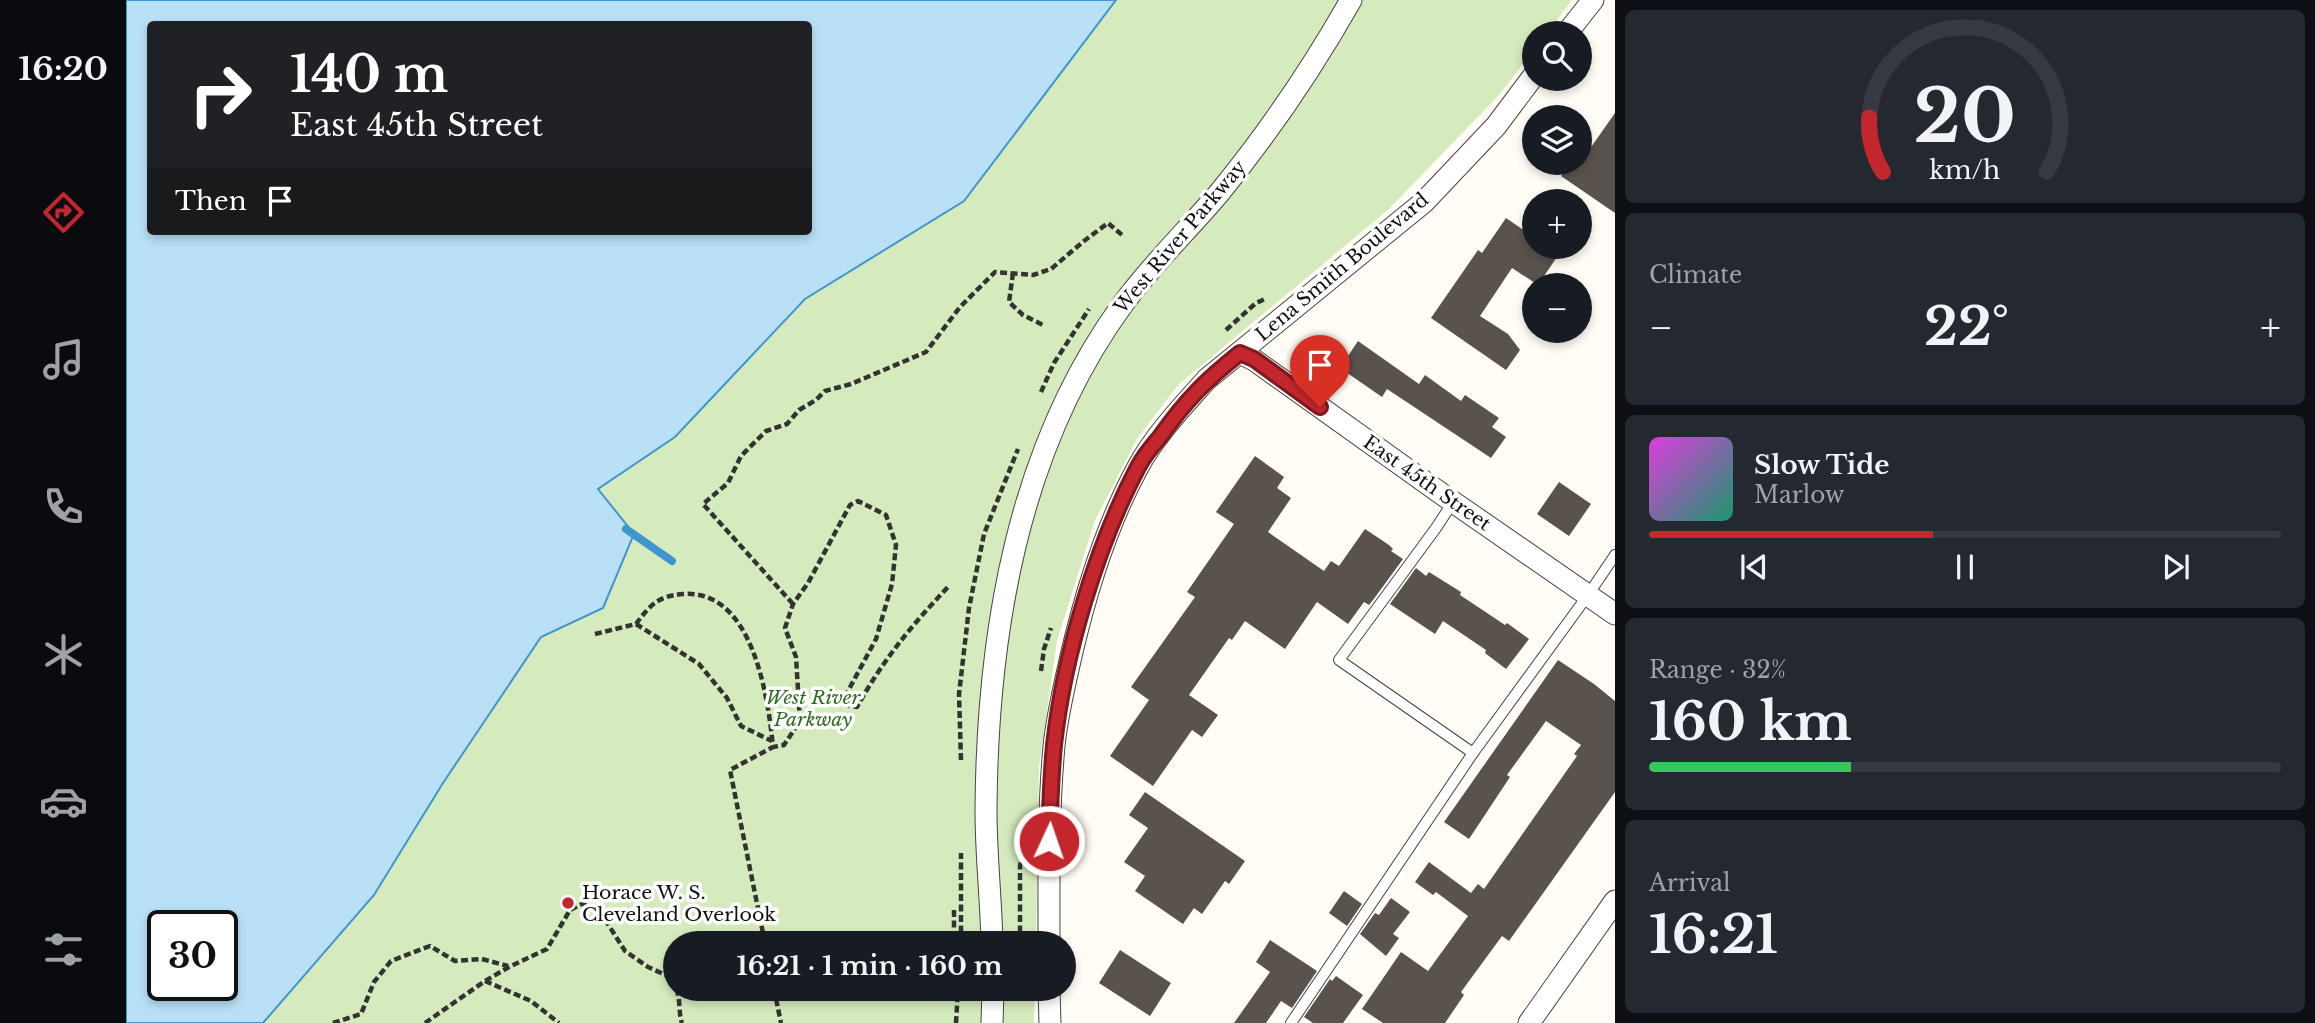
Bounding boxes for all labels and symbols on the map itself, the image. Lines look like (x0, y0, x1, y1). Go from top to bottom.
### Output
street label: West River Parkway (1109, 156, 1251, 319)
street label: Lena Smith Boulevard (1251, 188, 1433, 346)
pin (1290, 335, 1350, 407)
street label: East 45th Street (1359, 430, 1496, 536)
park label: West River Parkway (766, 686, 862, 731)
position arrow (1012, 804, 1086, 878)
place label: Horace W. S. Cleveland Overlook (582, 881, 776, 926)
marker: Horace W. S. Cleveland Overlook (560, 895, 576, 911)
speed limit sign: 30 (147, 910, 238, 1001)

